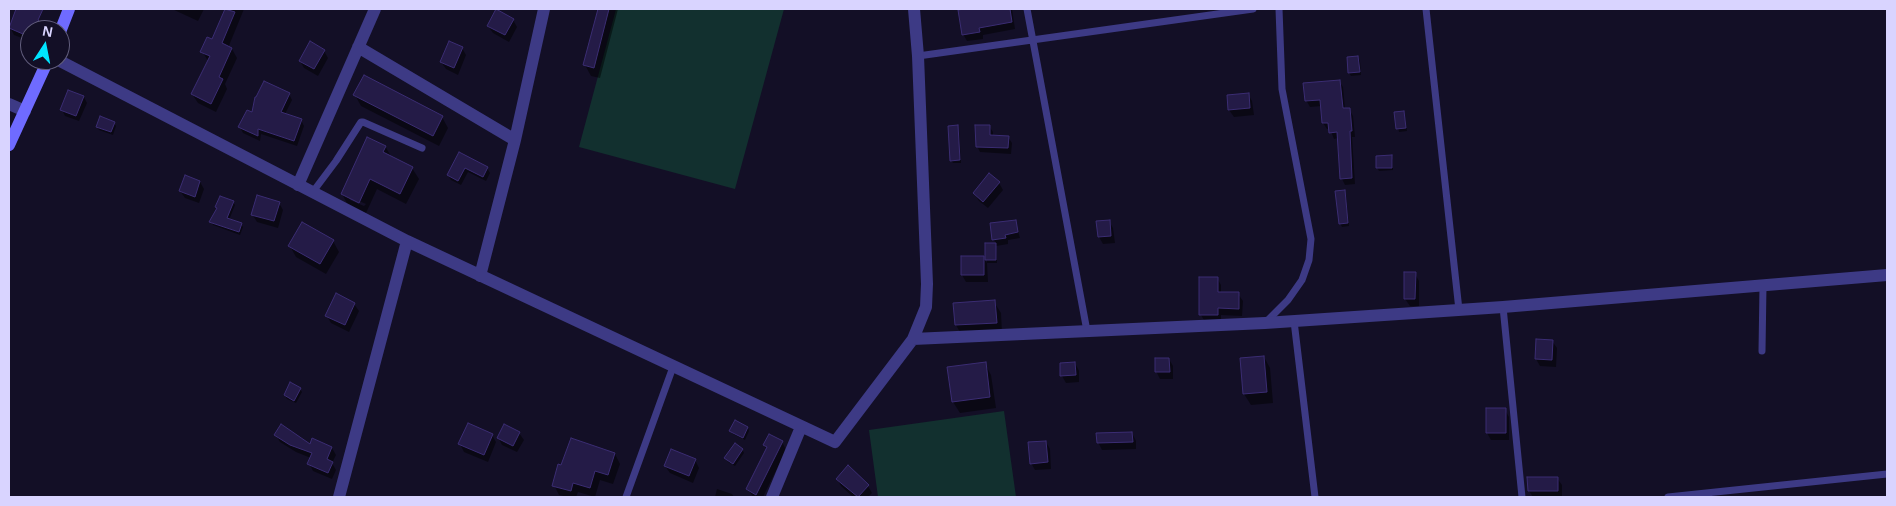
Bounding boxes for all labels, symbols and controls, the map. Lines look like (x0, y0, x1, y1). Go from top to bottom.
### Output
north arrow (20, 20, 70, 70)
text: N (41, 22, 54, 40)

